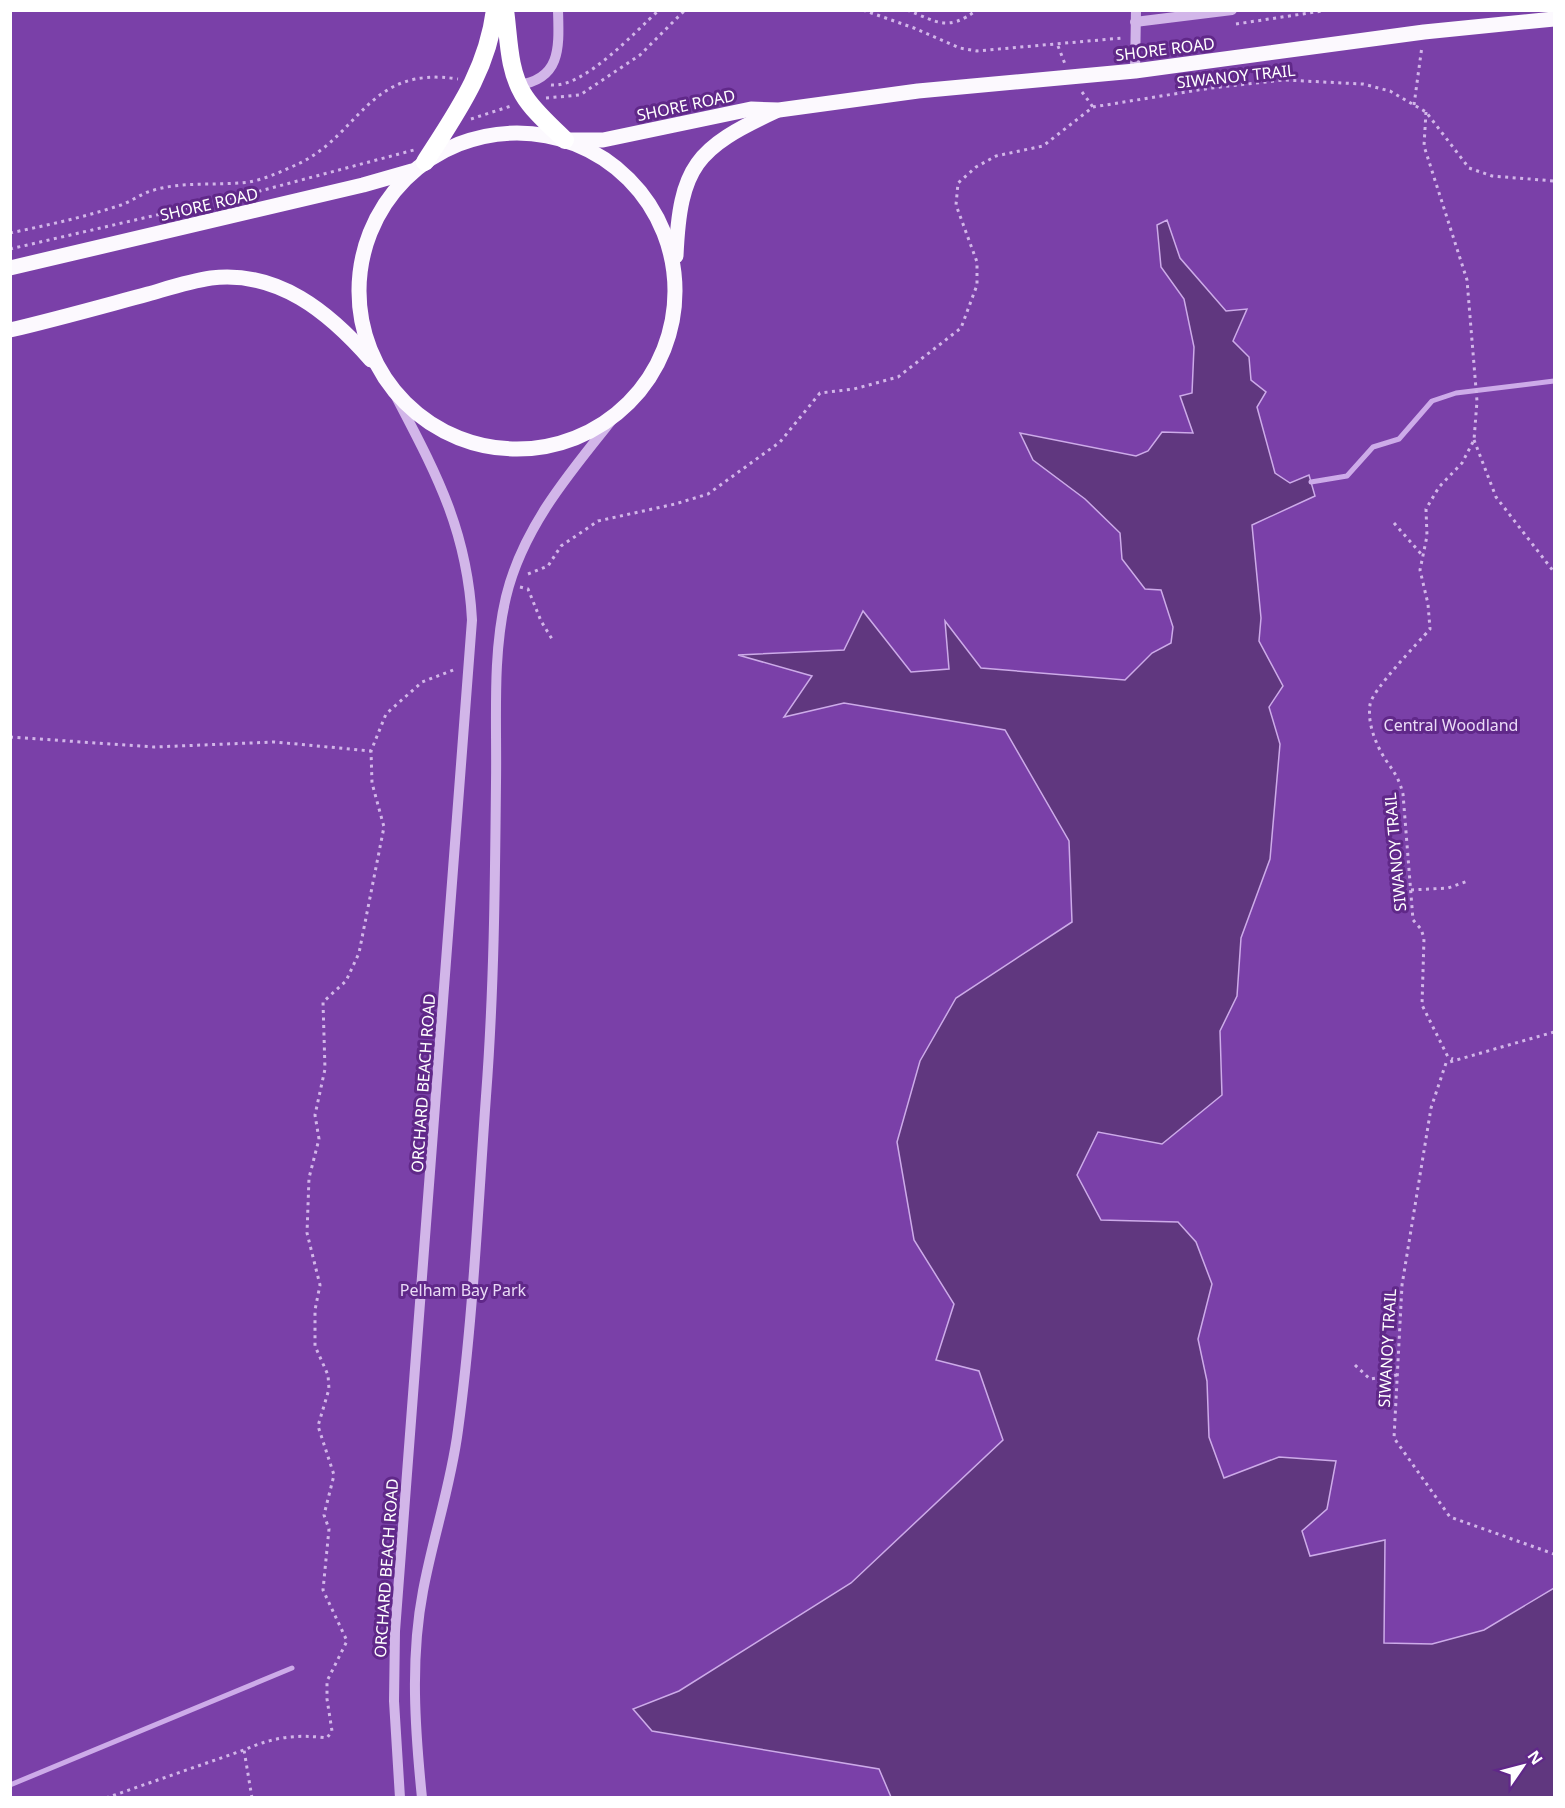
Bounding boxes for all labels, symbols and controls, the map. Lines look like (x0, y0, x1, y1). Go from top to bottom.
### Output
street label: SHORE ROAD (1114, 32, 1216, 66)
street label: SIWANOY TRAIL (1176, 59, 1296, 93)
street label: SHORE ROAD (635, 84, 737, 126)
street label: SHORE ROAD (158, 182, 260, 226)
park label: Central Woodland (1384, 714, 1518, 736)
street label: SIWANOY TRAIL (1379, 792, 1411, 912)
street label: ORCHARD BEACH ROAD (406, 993, 440, 1173)
park label: Pelham Bay Park (400, 1279, 527, 1301)
street label: SIWANOY TRAIL (1373, 1288, 1401, 1408)
street label: ORCHARD BEACH ROAD (369, 1478, 403, 1658)
north arrow (1493, 1736, 1553, 1796)
text: N (1523, 1746, 1548, 1769)

